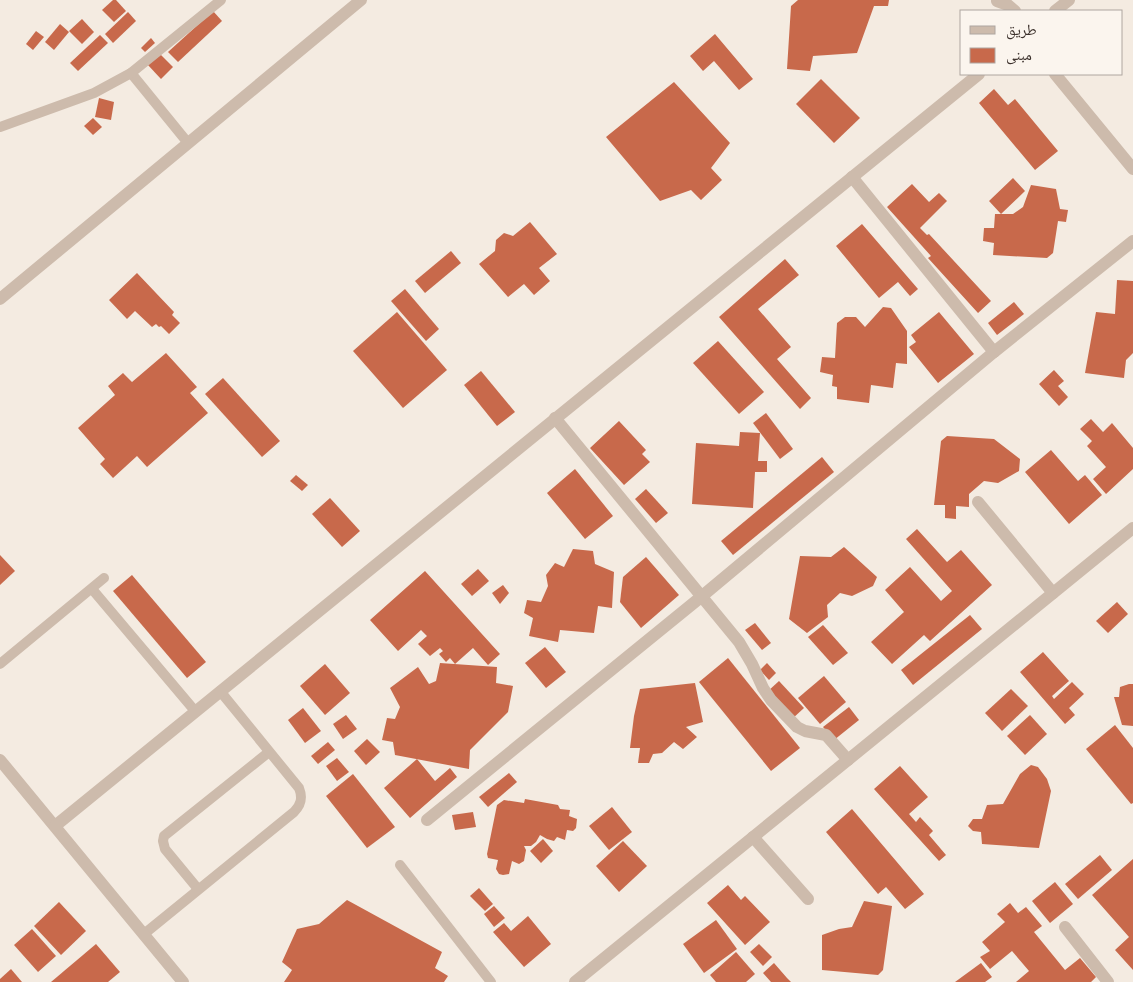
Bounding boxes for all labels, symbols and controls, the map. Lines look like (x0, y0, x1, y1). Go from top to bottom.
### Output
legend (960, 10, 1123, 75)
text: طريق (1006, 20, 1037, 40)
text: مبنى (1006, 45, 1032, 65)

